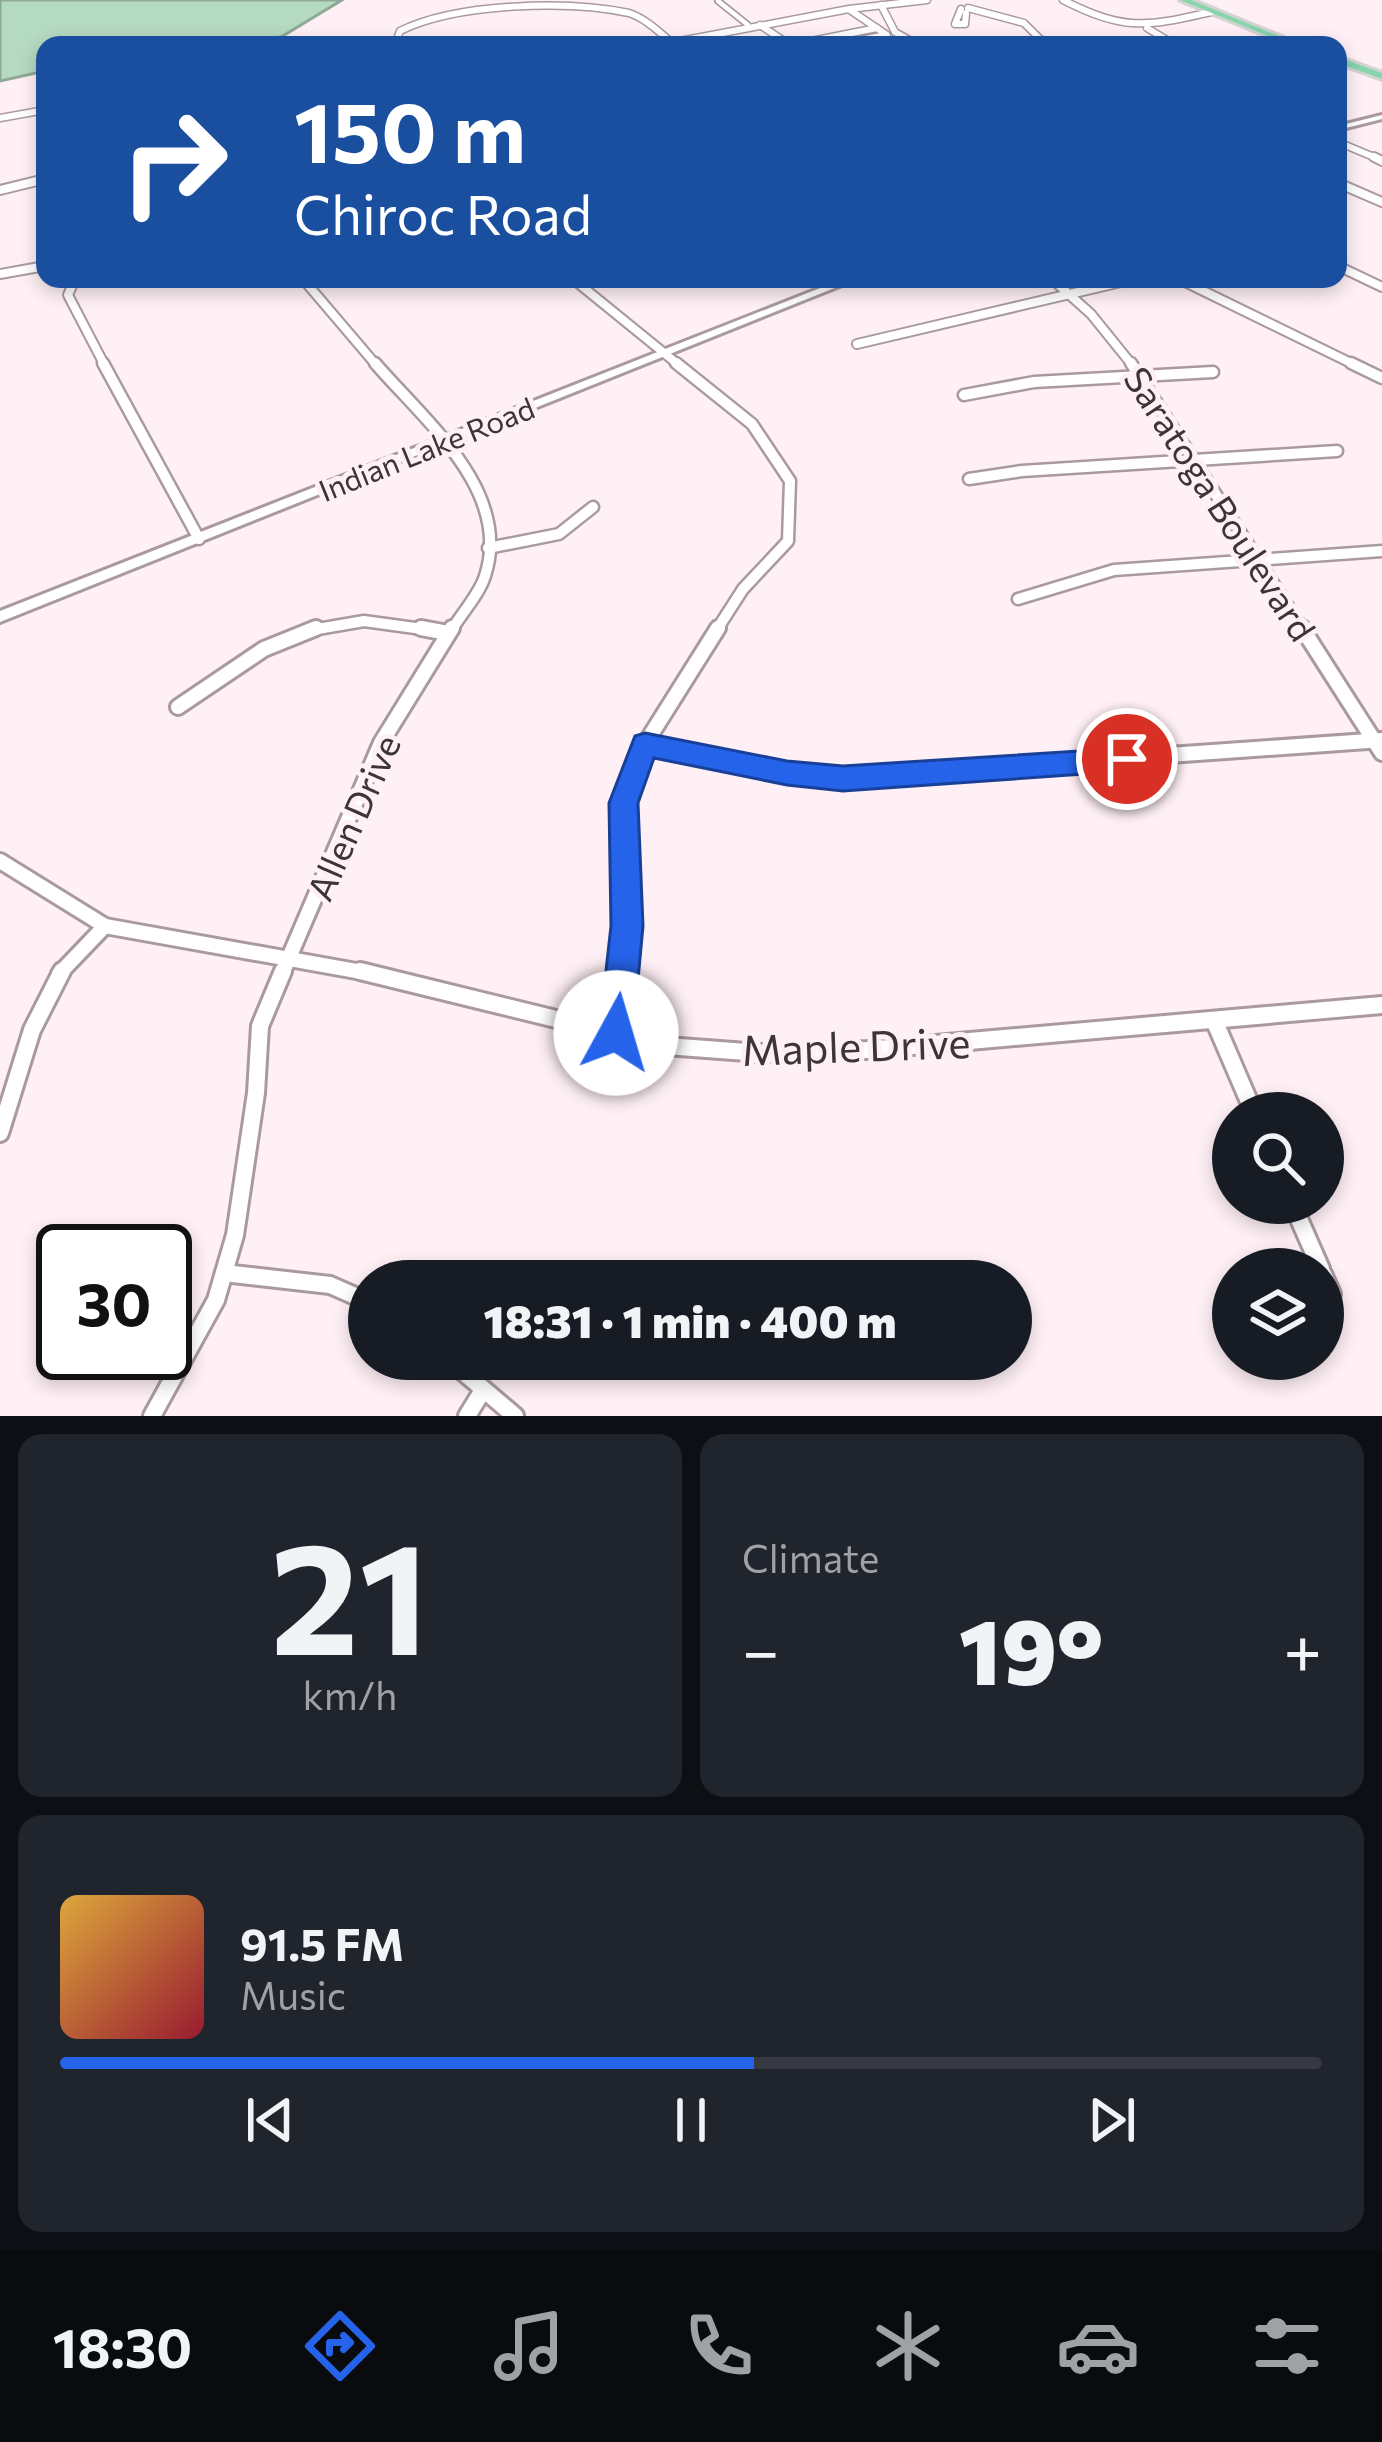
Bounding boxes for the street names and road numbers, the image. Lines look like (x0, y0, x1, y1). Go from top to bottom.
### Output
street label: Saratoga Boulevard (1116, 358, 1326, 648)
street label: Indian Lake Road (313, 388, 539, 508)
street label: Allen Drive (296, 727, 408, 907)
street label: Maple Drive (741, 1015, 971, 1075)

